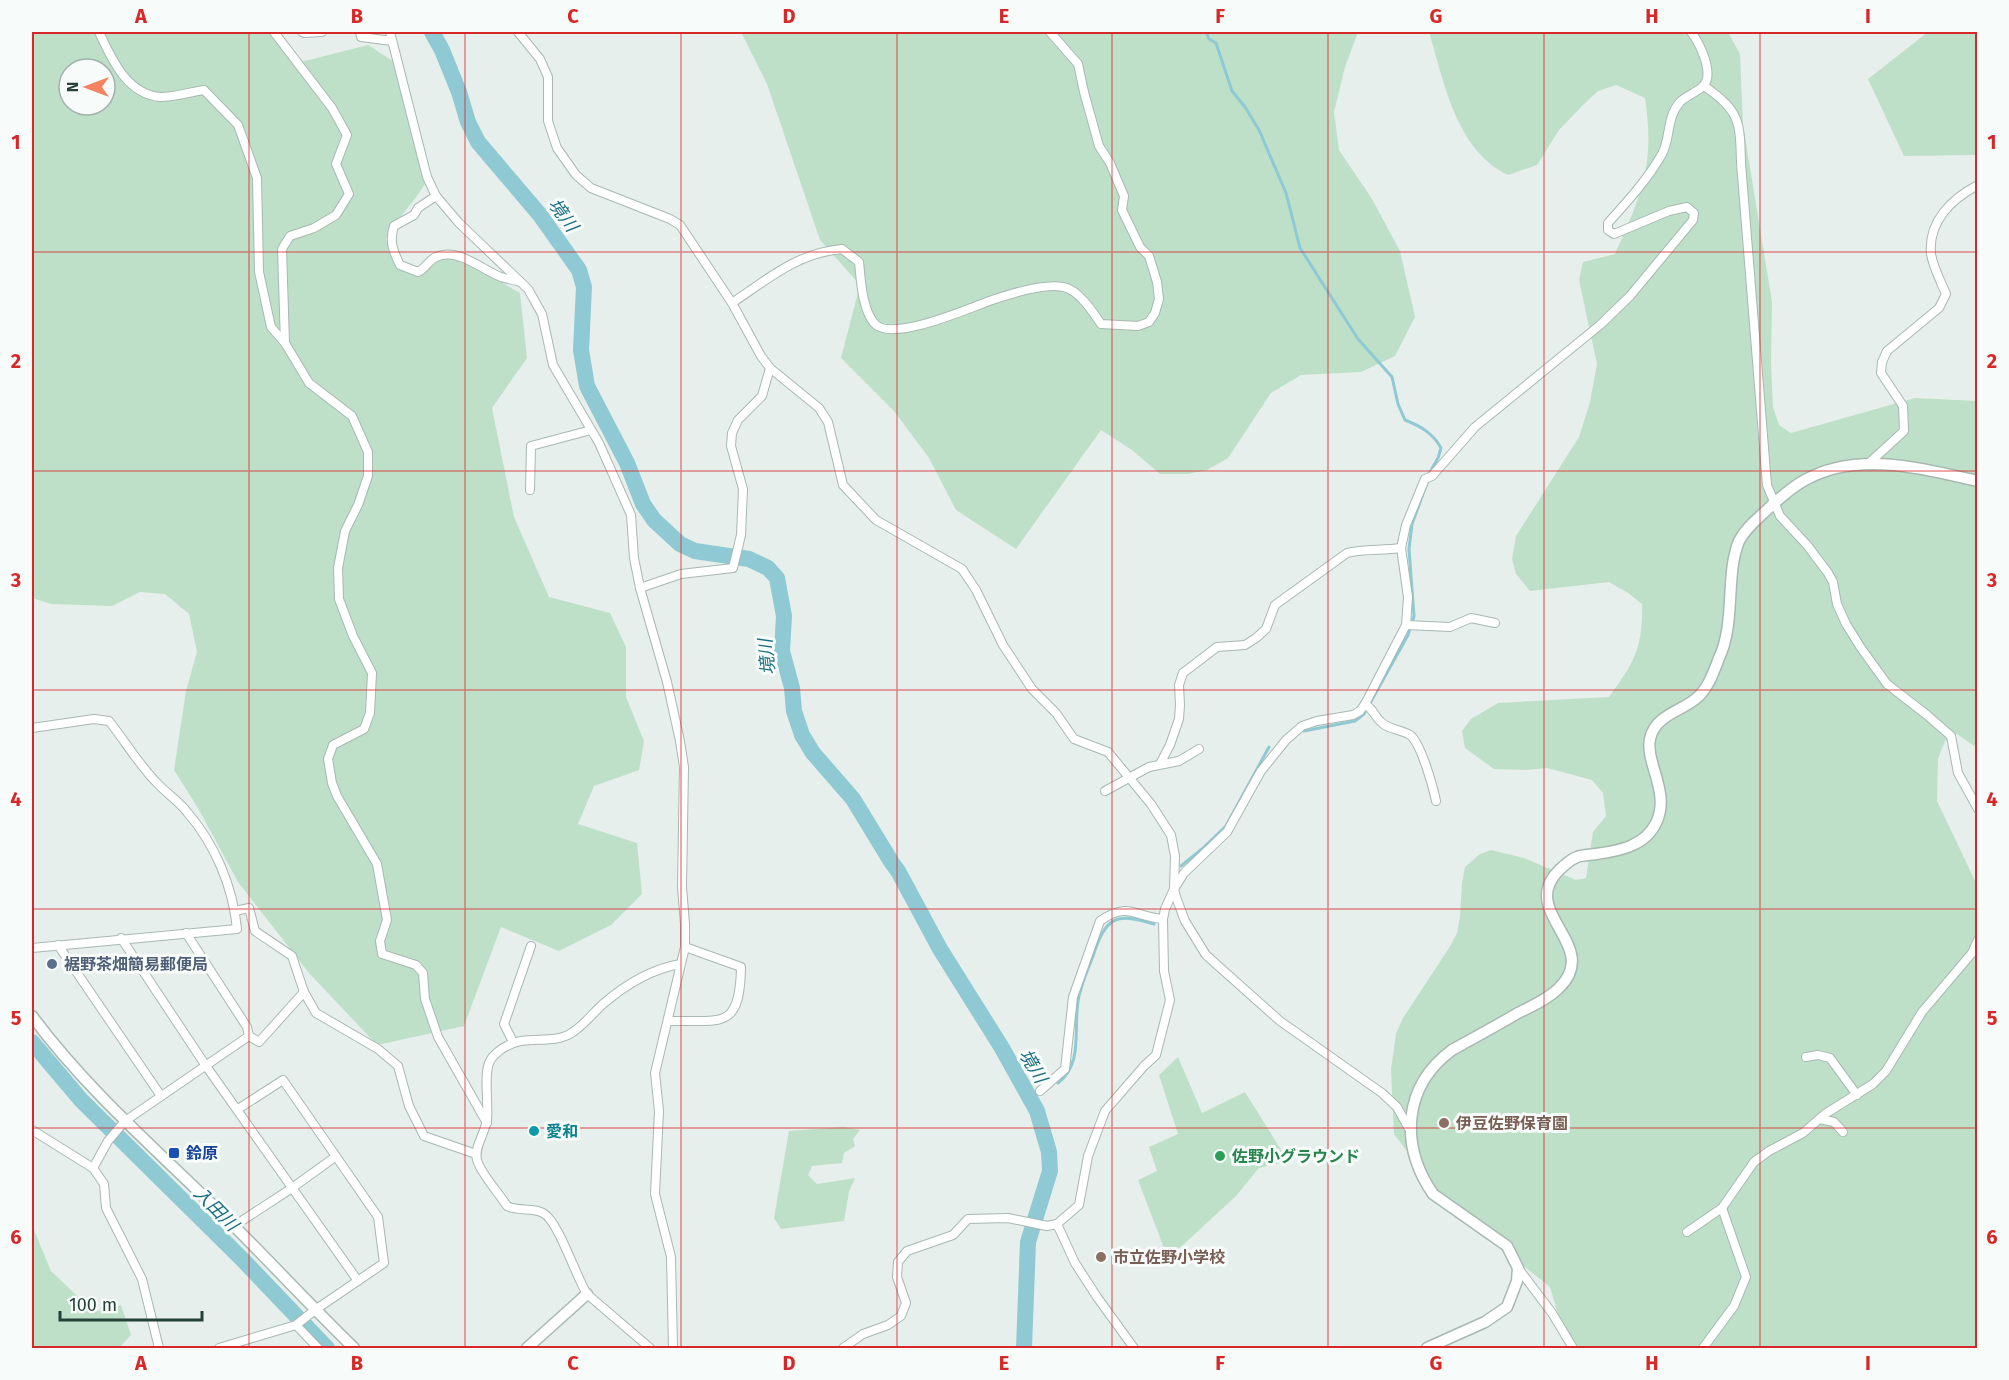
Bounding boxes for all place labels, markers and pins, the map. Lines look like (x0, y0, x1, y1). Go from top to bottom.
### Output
place label: 裾野茶畑簡易郵便局 (64, 955, 208, 974)
marker: 裾野茶畑簡易郵便局 (45, 957, 59, 971)
place label: 伊豆佐野保育園 (1455, 1114, 1568, 1133)
marker: 伊豆佐野保育園 (1437, 1116, 1451, 1130)
place label: 愛和 (546, 1122, 578, 1141)
marker: 愛和 (527, 1124, 541, 1138)
place label: 鈴原 (186, 1144, 218, 1163)
marker: 鈴原 (167, 1146, 181, 1160)
place label: 佐野小グラウンド (1231, 1147, 1360, 1166)
marker: 佐野小グラウンド (1213, 1149, 1227, 1163)
place label: 市立佐野小学校 (1113, 1248, 1225, 1267)
marker: 市立佐野小学校 (1094, 1250, 1108, 1264)

